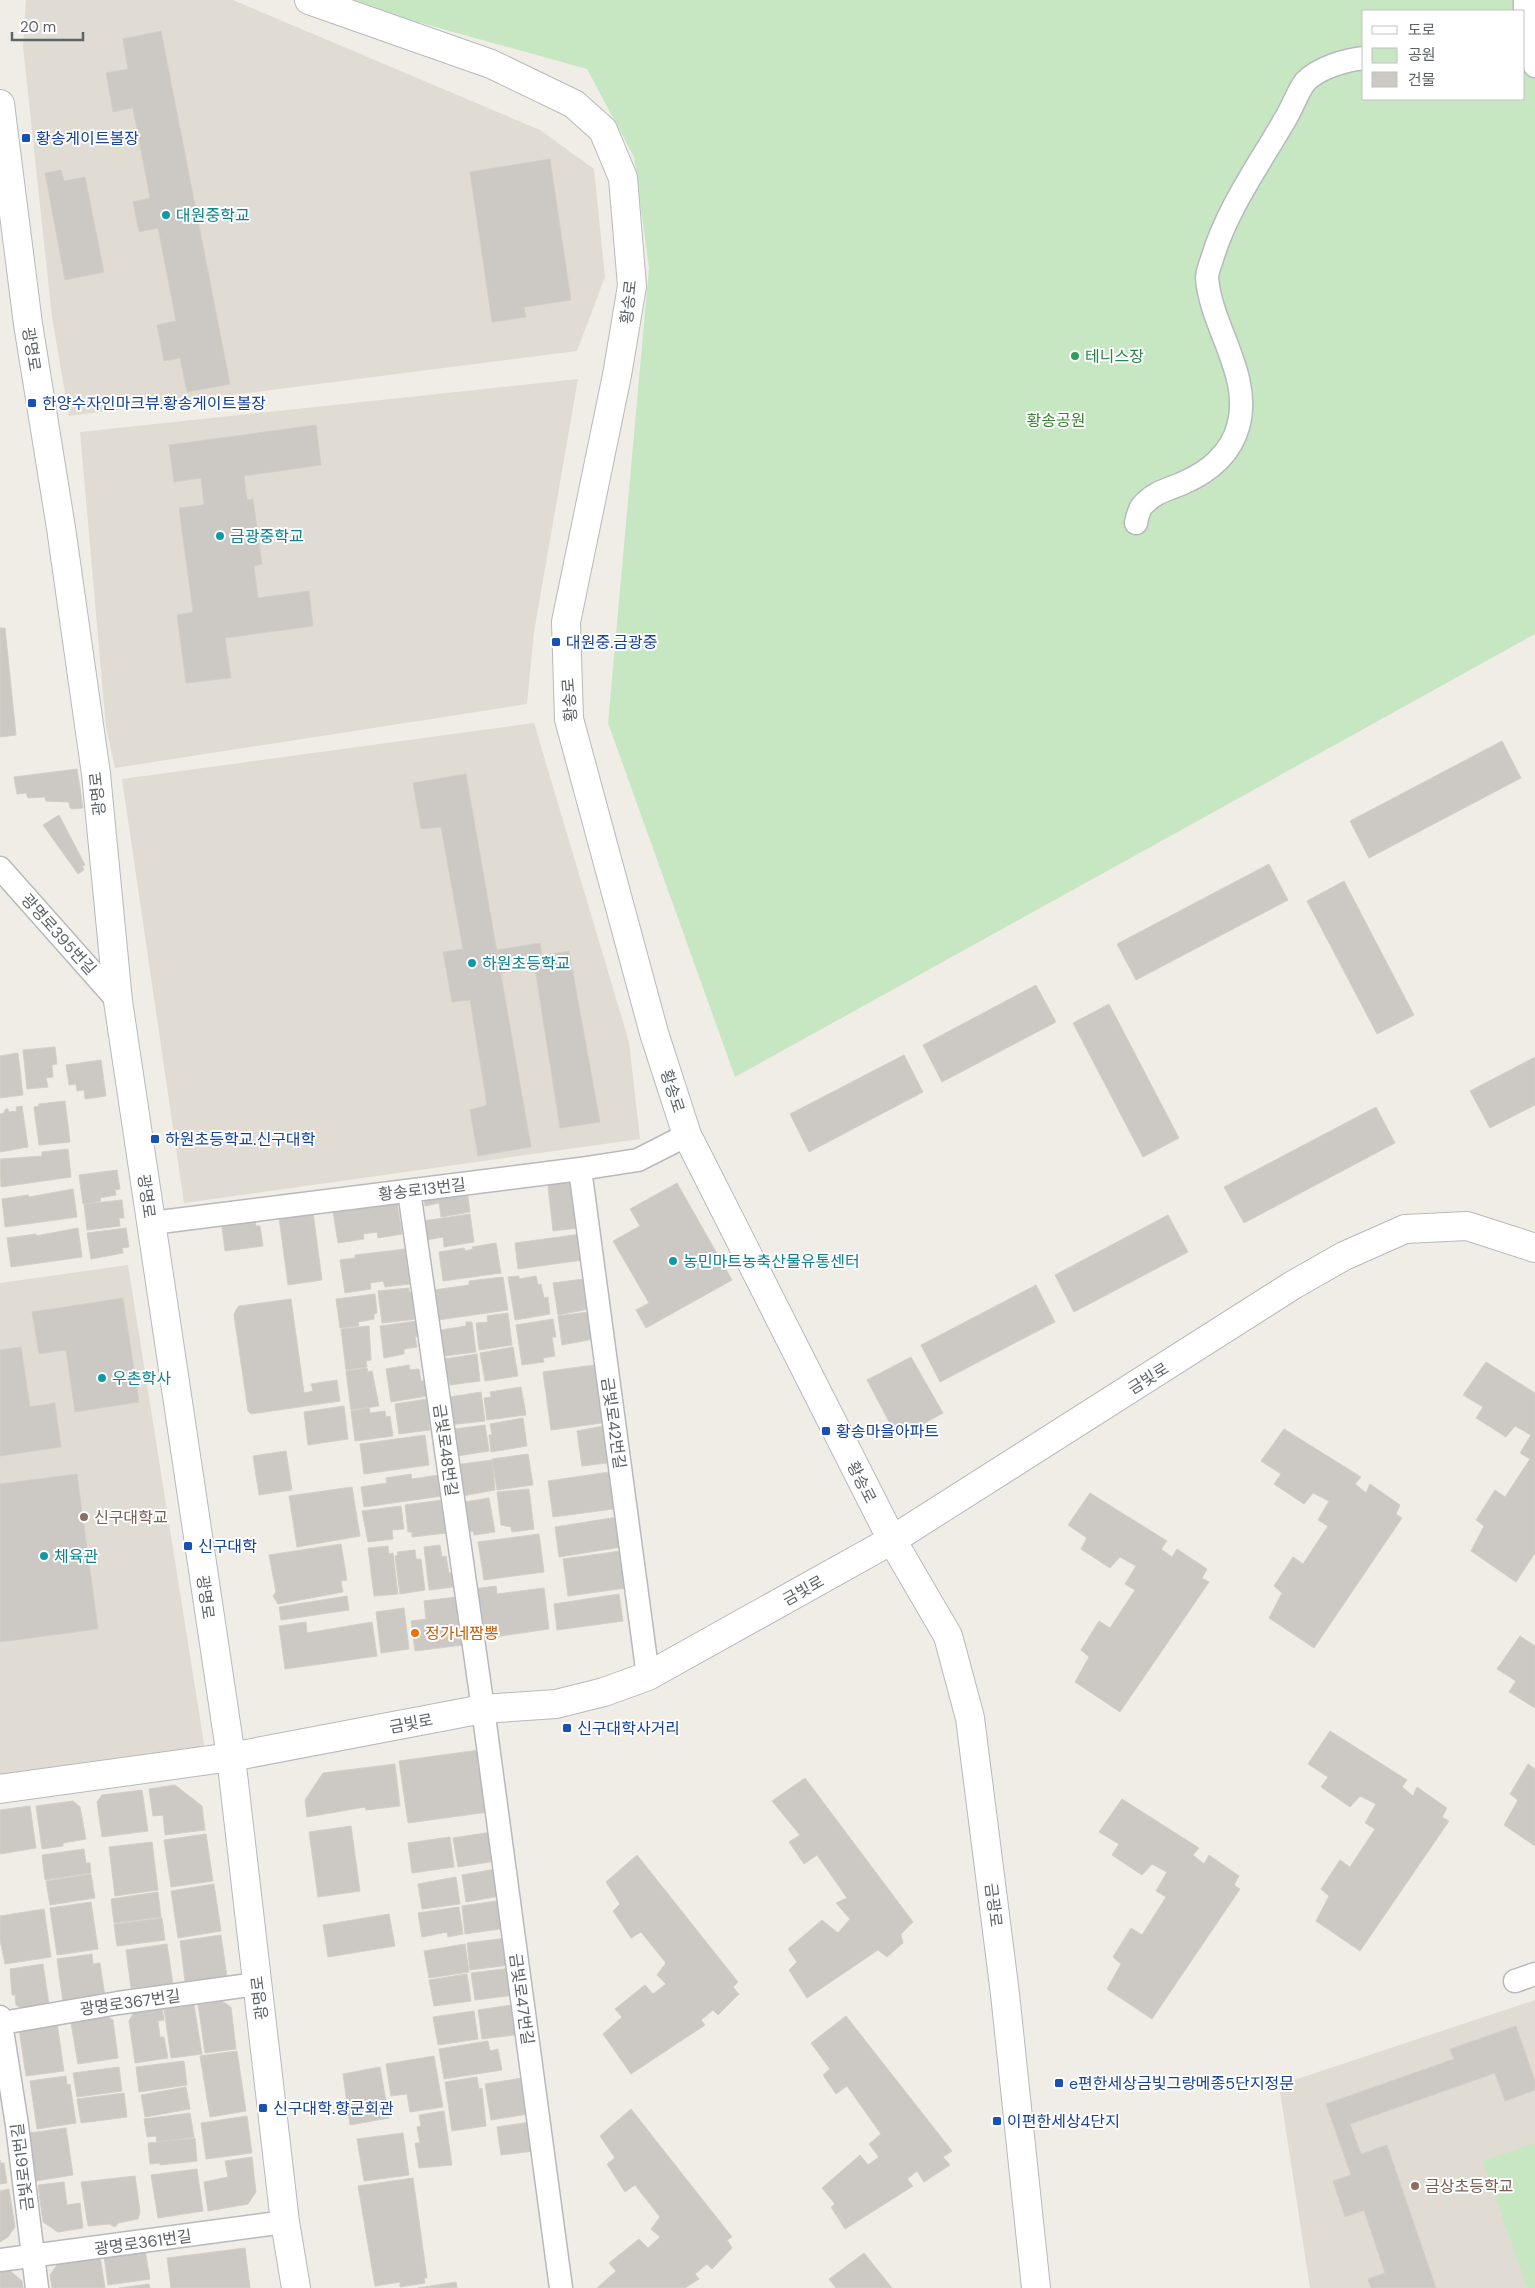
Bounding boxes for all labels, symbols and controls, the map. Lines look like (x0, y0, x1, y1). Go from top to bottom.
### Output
scale bar (12, 10, 84, 42)
legend (1362, 10, 1525, 100)
text: 20 m (20, 17, 56, 37)
text: 도로 (1408, 20, 1436, 40)
text: 공원 (1408, 45, 1436, 65)
text: 건물 (1408, 70, 1436, 90)
place label: 황송게이트볼장 (36, 128, 139, 149)
marker: 황송게이트볼장 (20, 132, 32, 144)
place label: 대원중학교 (176, 205, 250, 226)
marker: 대원중학교 (160, 209, 172, 221)
street label: 황송로 (616, 279, 641, 325)
street label: 광명로 (18, 326, 45, 373)
place label: 테니스장 (1085, 346, 1144, 367)
marker: 테니스장 (1069, 350, 1081, 362)
place label: 한양수자인마크뷰.황송게이트볼장 (42, 393, 266, 414)
marker: 한양수자인마크뷰.황송게이트볼장 (26, 397, 38, 409)
park label: 황송공원 (1027, 410, 1085, 431)
place label: 금광중학교 (230, 526, 304, 547)
marker: 금광중학교 (214, 530, 226, 542)
place label: 대원중.금광중 (566, 632, 658, 653)
marker: 대원중.금광중 (550, 636, 562, 648)
street label: 황송로 (557, 677, 582, 723)
street label: 광명로 (85, 771, 110, 817)
street label: 광명로395번길 (17, 889, 101, 979)
place label: 하원초등학교 (482, 953, 570, 974)
marker: 하원초등학교 (466, 957, 478, 969)
street label: 황송로 (656, 1067, 689, 1116)
place label: 하원초등학교.신구대학 (165, 1129, 316, 1150)
marker: 하원초등학교.신구대학 (149, 1133, 161, 1145)
street label: 광명로 (133, 1173, 160, 1220)
street label: 황송로13번길 (377, 1174, 467, 1205)
place label: 농민마트농축산물유통센터 (683, 1251, 860, 1272)
marker: 농민마트농축산물유통센터 (667, 1255, 679, 1267)
street label: 금빛로 (1124, 1358, 1173, 1399)
place label: 우촌학사 (112, 1368, 171, 1389)
marker: 우촌학사 (96, 1372, 108, 1384)
street label: 금빛로42번길 (597, 1376, 630, 1470)
street label: 금빛로48번길 (429, 1403, 462, 1498)
place label: 황송마을아파트 (836, 1421, 939, 1442)
marker: 황송마을아파트 (820, 1425, 832, 1437)
street label: 황송로 (842, 1458, 881, 1507)
place label: 신구대학교 (94, 1507, 168, 1528)
marker: 신구대학교 (78, 1511, 90, 1523)
place label: 신구대학 (198, 1536, 257, 1557)
marker: 신구대학 (182, 1540, 194, 1552)
place label: 체육관 (54, 1546, 98, 1567)
marker: 체육관 (38, 1550, 50, 1562)
street label: 금빛로 (779, 1570, 828, 1610)
street label: 광명로 (192, 1574, 219, 1621)
place label: 정가네짬뽕 (425, 1623, 499, 1644)
marker: 정가네짬뽕 (409, 1627, 421, 1639)
street label: 금빛로 (387, 1709, 435, 1738)
place label: 신구대학사거리 (577, 1718, 680, 1739)
marker: 신구대학사거리 (561, 1722, 573, 1734)
street label: 금광로 (980, 1882, 1007, 1929)
street label: 금빛로47번길 (505, 1952, 538, 2046)
street label: 광명로 (246, 1974, 273, 2021)
street label: 광명로367번길 (78, 1985, 182, 2020)
place label: e편한세상금빛그랑메종5단지정문 (1069, 2073, 1294, 2094)
marker: e편한세상금빛그랑메종5단지정문 (1053, 2077, 1065, 2089)
place label: 신구대학.향군회관 (273, 2098, 394, 2119)
marker: 신구대학.향군회관 (257, 2102, 269, 2114)
place label: 이편한세상4단지 (1007, 2111, 1120, 2132)
marker: 이편한세상4단지 (991, 2115, 1003, 2127)
street label: 금빛로61번길 (7, 2122, 38, 2212)
place label: 금상초등학교 (1425, 2176, 1513, 2197)
marker: 금상초등학교 (1409, 2180, 1421, 2192)
street label: 광명로361번길 (93, 2225, 193, 2260)

